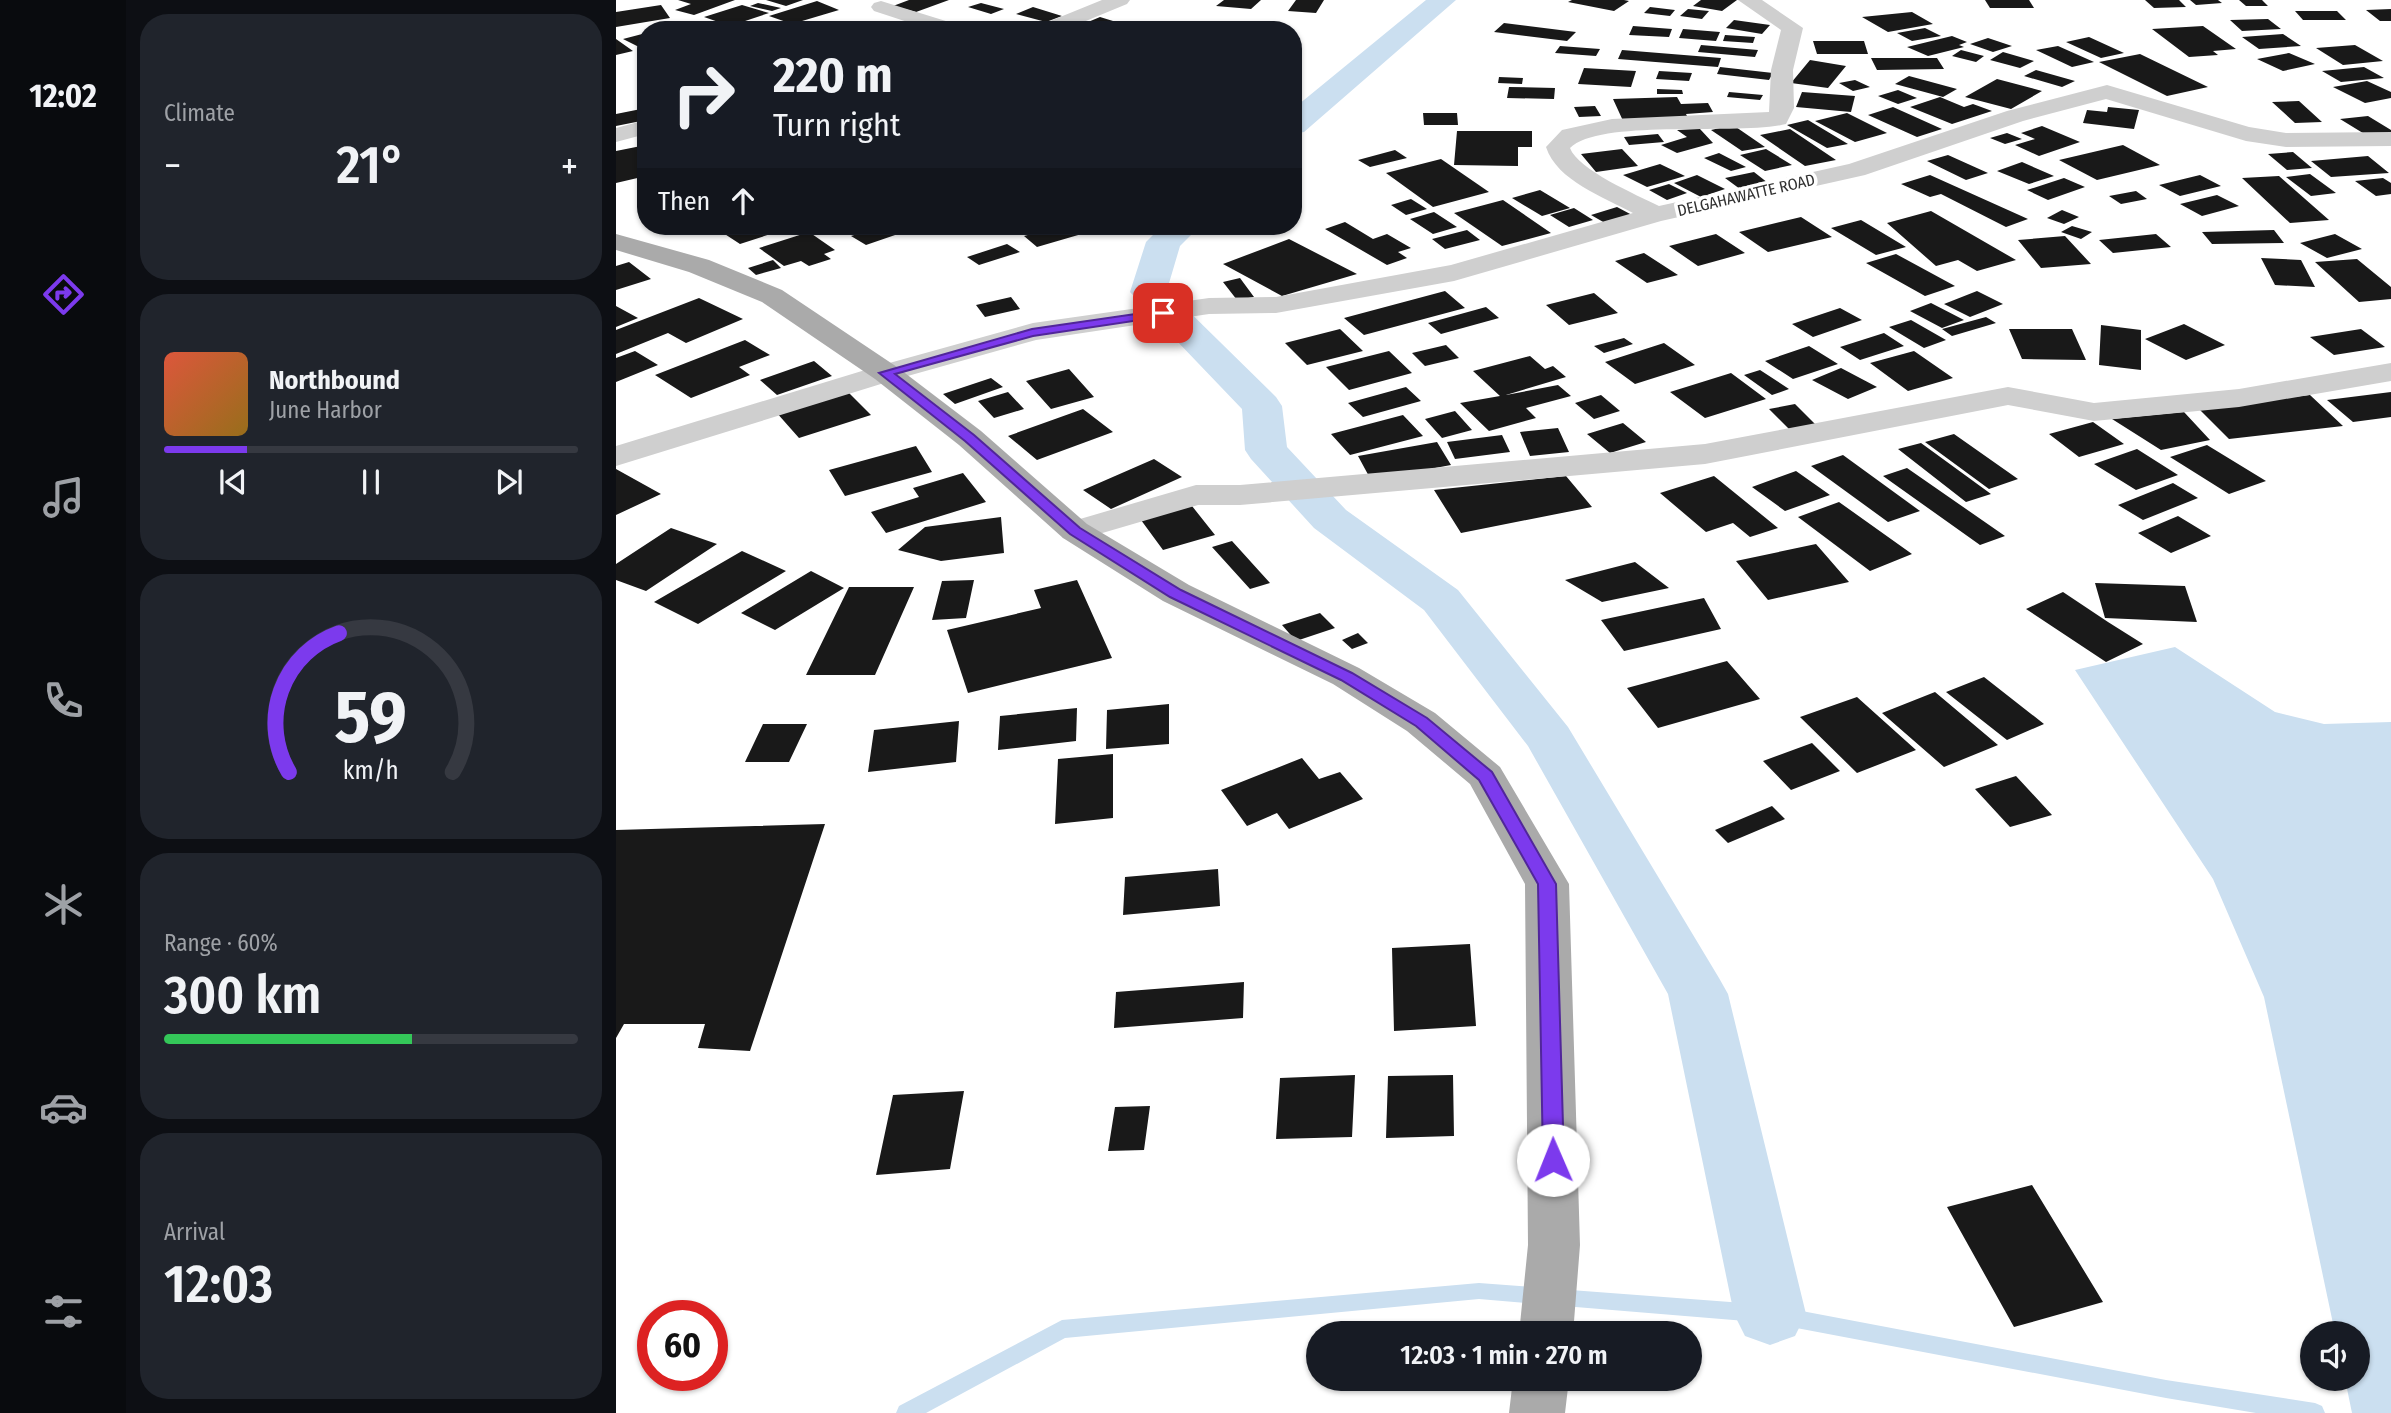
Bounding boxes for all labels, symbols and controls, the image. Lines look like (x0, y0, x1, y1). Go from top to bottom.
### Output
text: 220 m (773, 46, 893, 105)
icon: right (658, 49, 749, 140)
text: 12:02 (29, 77, 97, 115)
text: Climate (164, 99, 235, 127)
text: Turn right (773, 106, 900, 144)
text: 21° (336, 134, 405, 197)
text: − (164, 143, 181, 189)
text: + (561, 143, 578, 189)
street label: DELGAHAWATTE ROAD (1675, 170, 1817, 220)
icon: ahead (724, 182, 762, 220)
text: Then (658, 186, 710, 217)
icon: directions (39, 270, 88, 319)
pin (1133, 283, 1193, 343)
icon: arrive (1144, 294, 1182, 332)
text: Northbound (269, 365, 400, 396)
text: June Harbor (269, 396, 382, 424)
icon: previous (214, 463, 252, 501)
icon: pause (352, 463, 390, 501)
icon: next (490, 463, 528, 501)
icon: music (39, 473, 88, 522)
text: 59 (335, 675, 407, 762)
icon: phone (39, 676, 88, 725)
text: km/h (343, 756, 399, 786)
icon: climate (39, 880, 88, 929)
text: Range · 60% (164, 929, 278, 957)
text: 300 km (164, 964, 321, 1027)
icon: car (39, 1083, 88, 1132)
position arrow (1516, 1123, 1590, 1197)
text: Arrival (164, 1218, 225, 1246)
text: 12:03 (164, 1253, 273, 1316)
icon: filters (39, 1287, 88, 1336)
speed limit sign: 60 (637, 1300, 728, 1391)
map controls (2300, 1321, 2370, 1391)
button: sound (2300, 1321, 2370, 1391)
text: 12:03 · 1 min · 270 m (1400, 1340, 1608, 1371)

